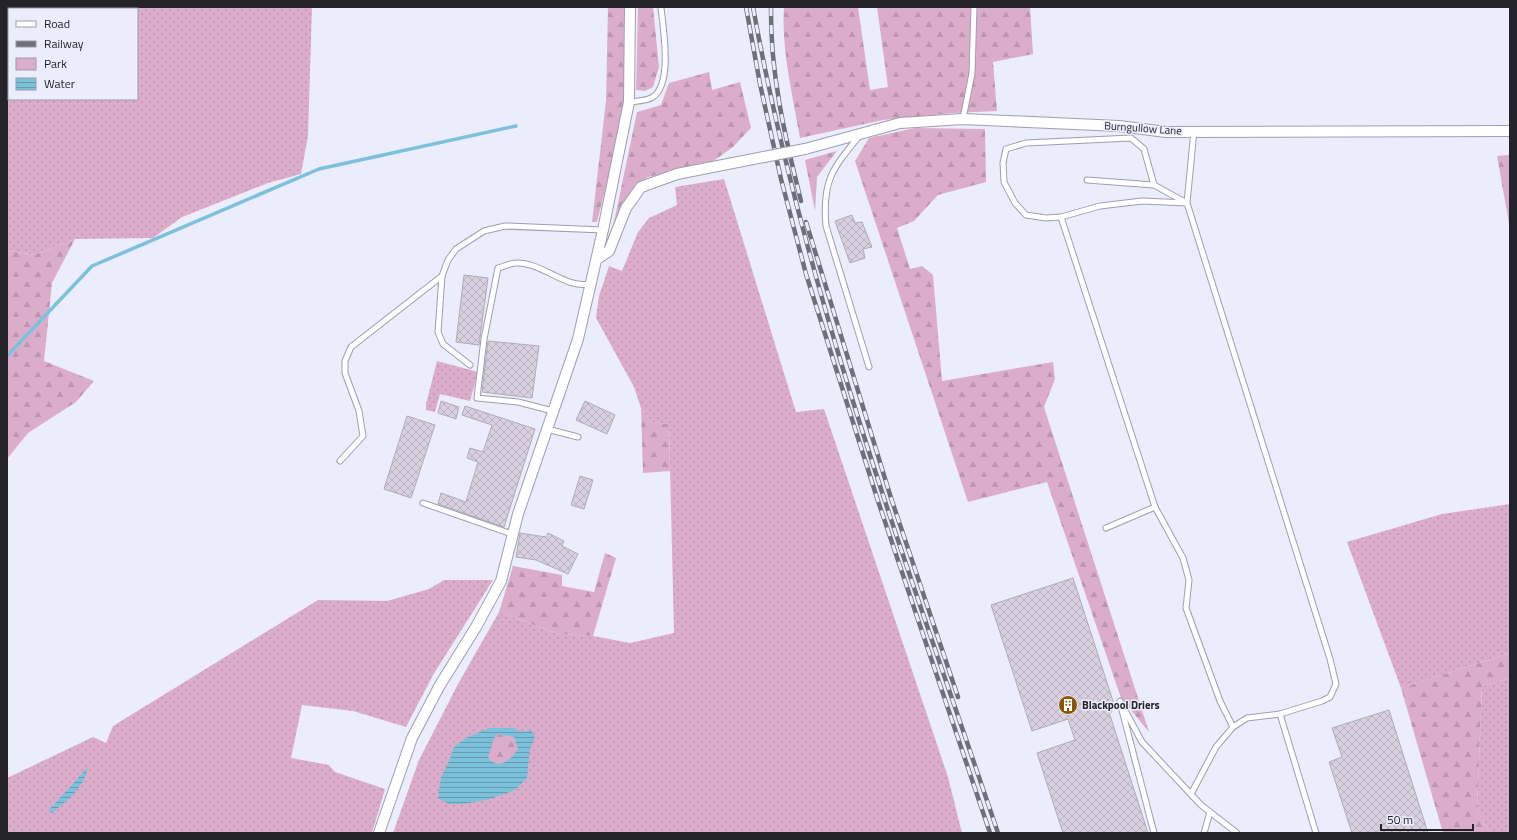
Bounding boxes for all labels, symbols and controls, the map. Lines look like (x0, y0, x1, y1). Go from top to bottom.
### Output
legend (8, 8, 138, 100)
text: Road (44, 14, 70, 33)
text: Railway (44, 34, 84, 53)
text: Park (44, 54, 67, 73)
text: Water (44, 74, 75, 93)
street label: Burngullow Lane (1104, 117, 1183, 139)
building icon: Blackpool Driers (1057, 694, 1079, 716)
place label: Blackpool Driers (1082, 697, 1160, 713)
scale bar (1381, 806, 1473, 832)
text: 50 m (1387, 810, 1413, 829)

